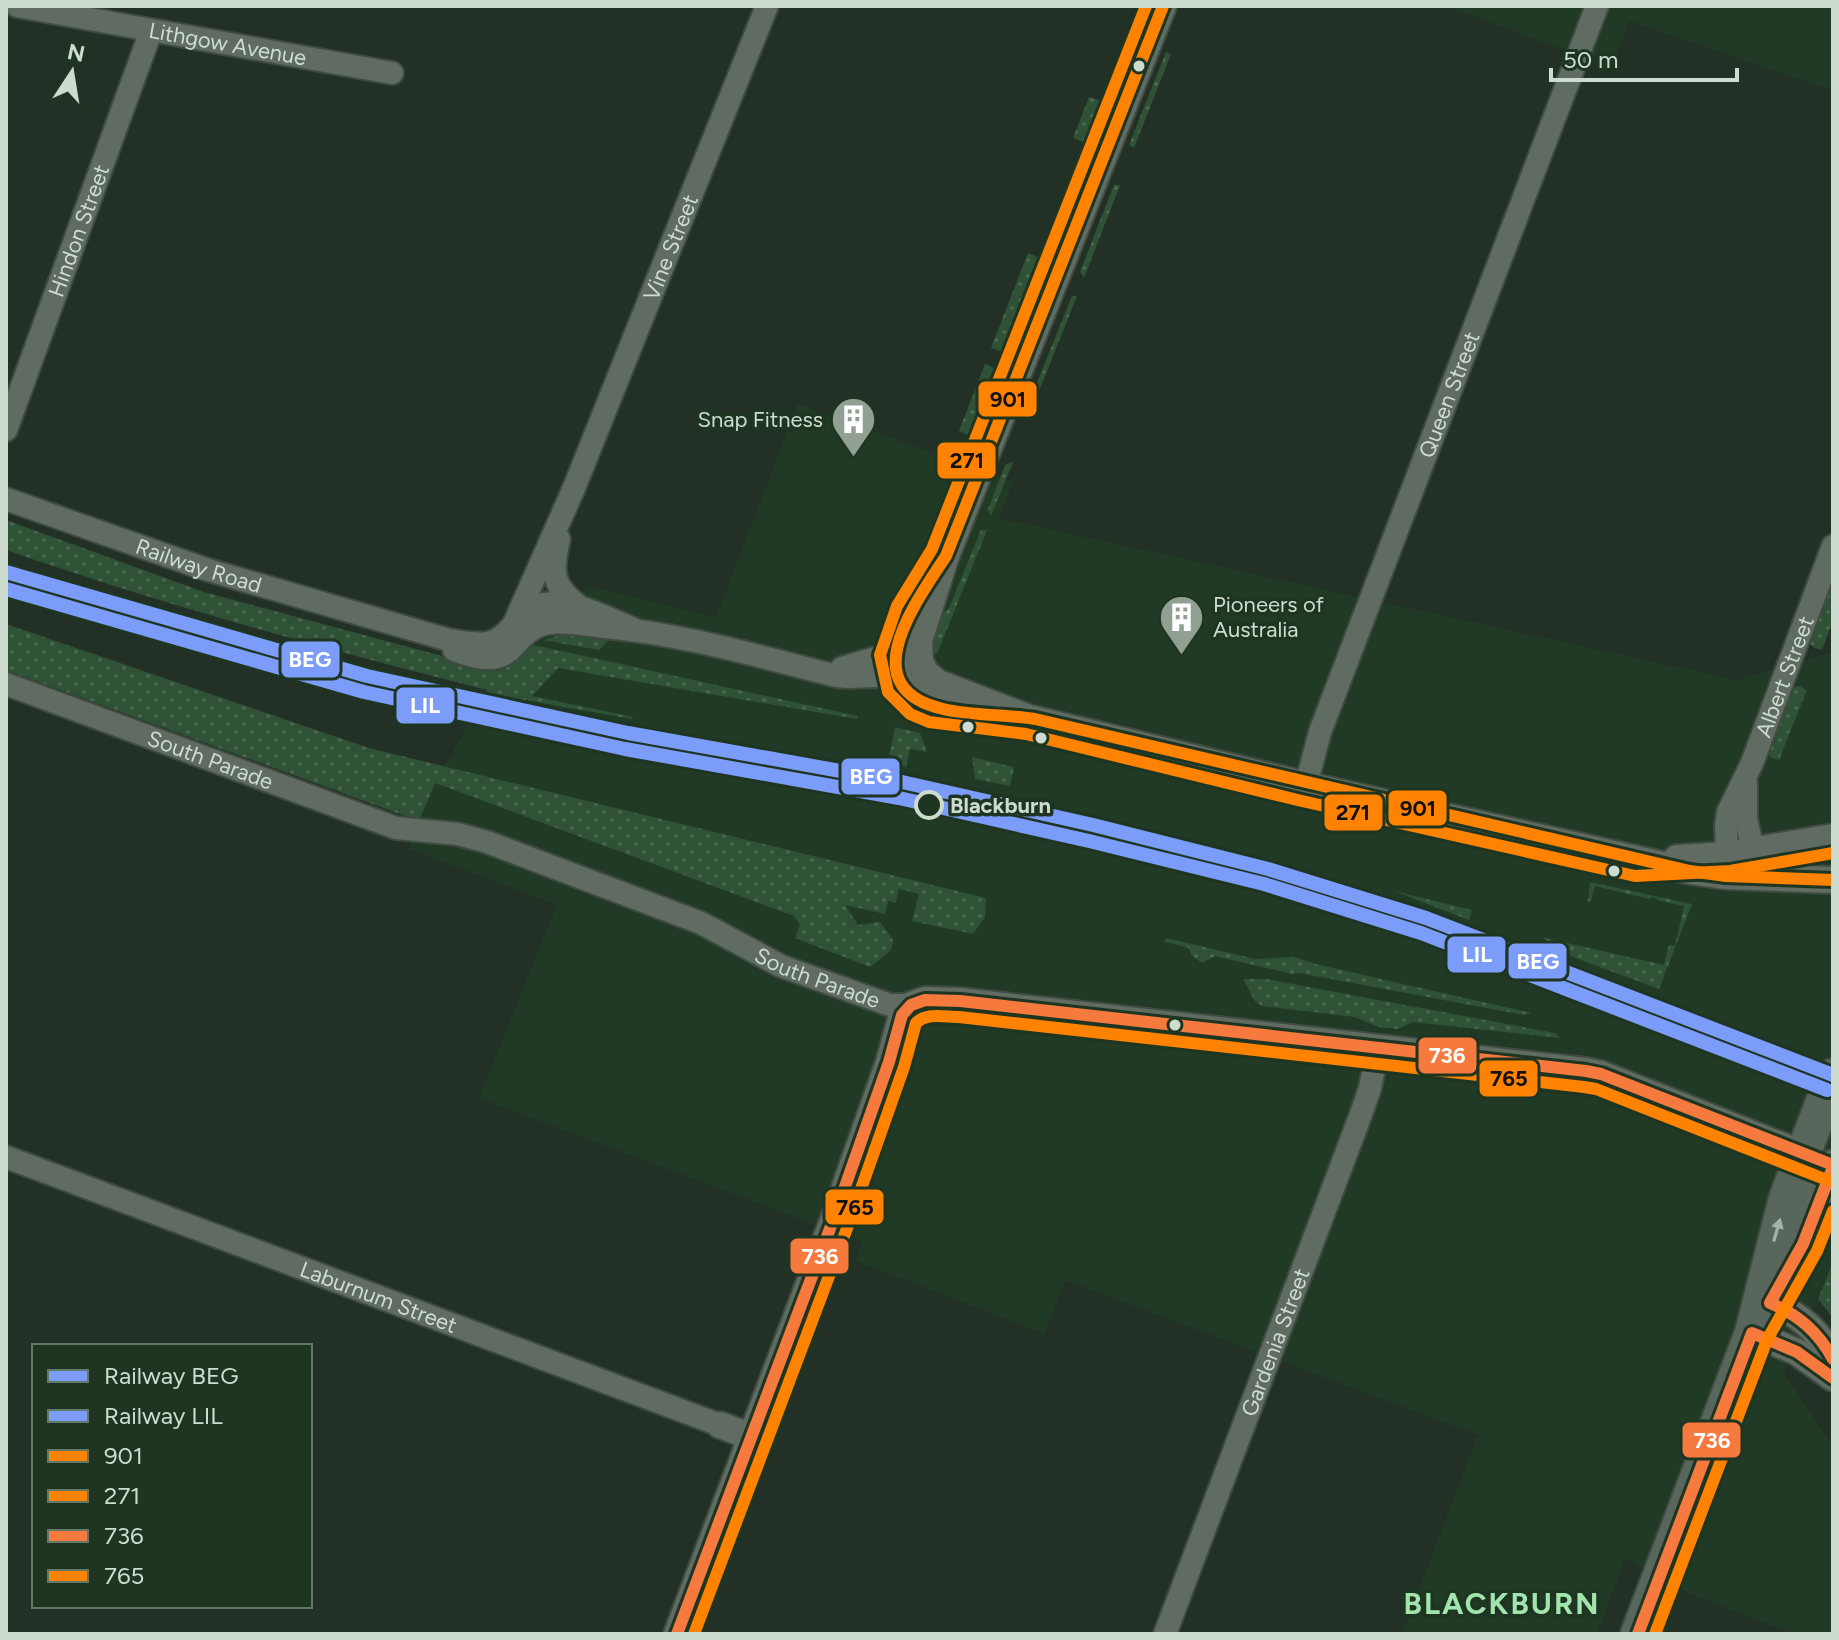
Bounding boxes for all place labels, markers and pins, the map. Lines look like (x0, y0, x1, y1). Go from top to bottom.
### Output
unlabelled marker (1131, 58, 1147, 74)
building icon: Snap Fitness (830, 395, 878, 458)
place label: Snap Fitness (697, 406, 823, 433)
place label: Pioneers of Australia (1213, 591, 1325, 643)
building icon: Pioneers of Australia (1158, 593, 1206, 656)
unlabelled marker (960, 719, 976, 735)
unlabelled marker (1033, 730, 1049, 746)
marker: Blackburn (915, 791, 943, 819)
place label: Blackburn (950, 792, 1051, 819)
unlabelled marker (1606, 863, 1622, 879)
unlabelled marker (1167, 1017, 1183, 1033)

